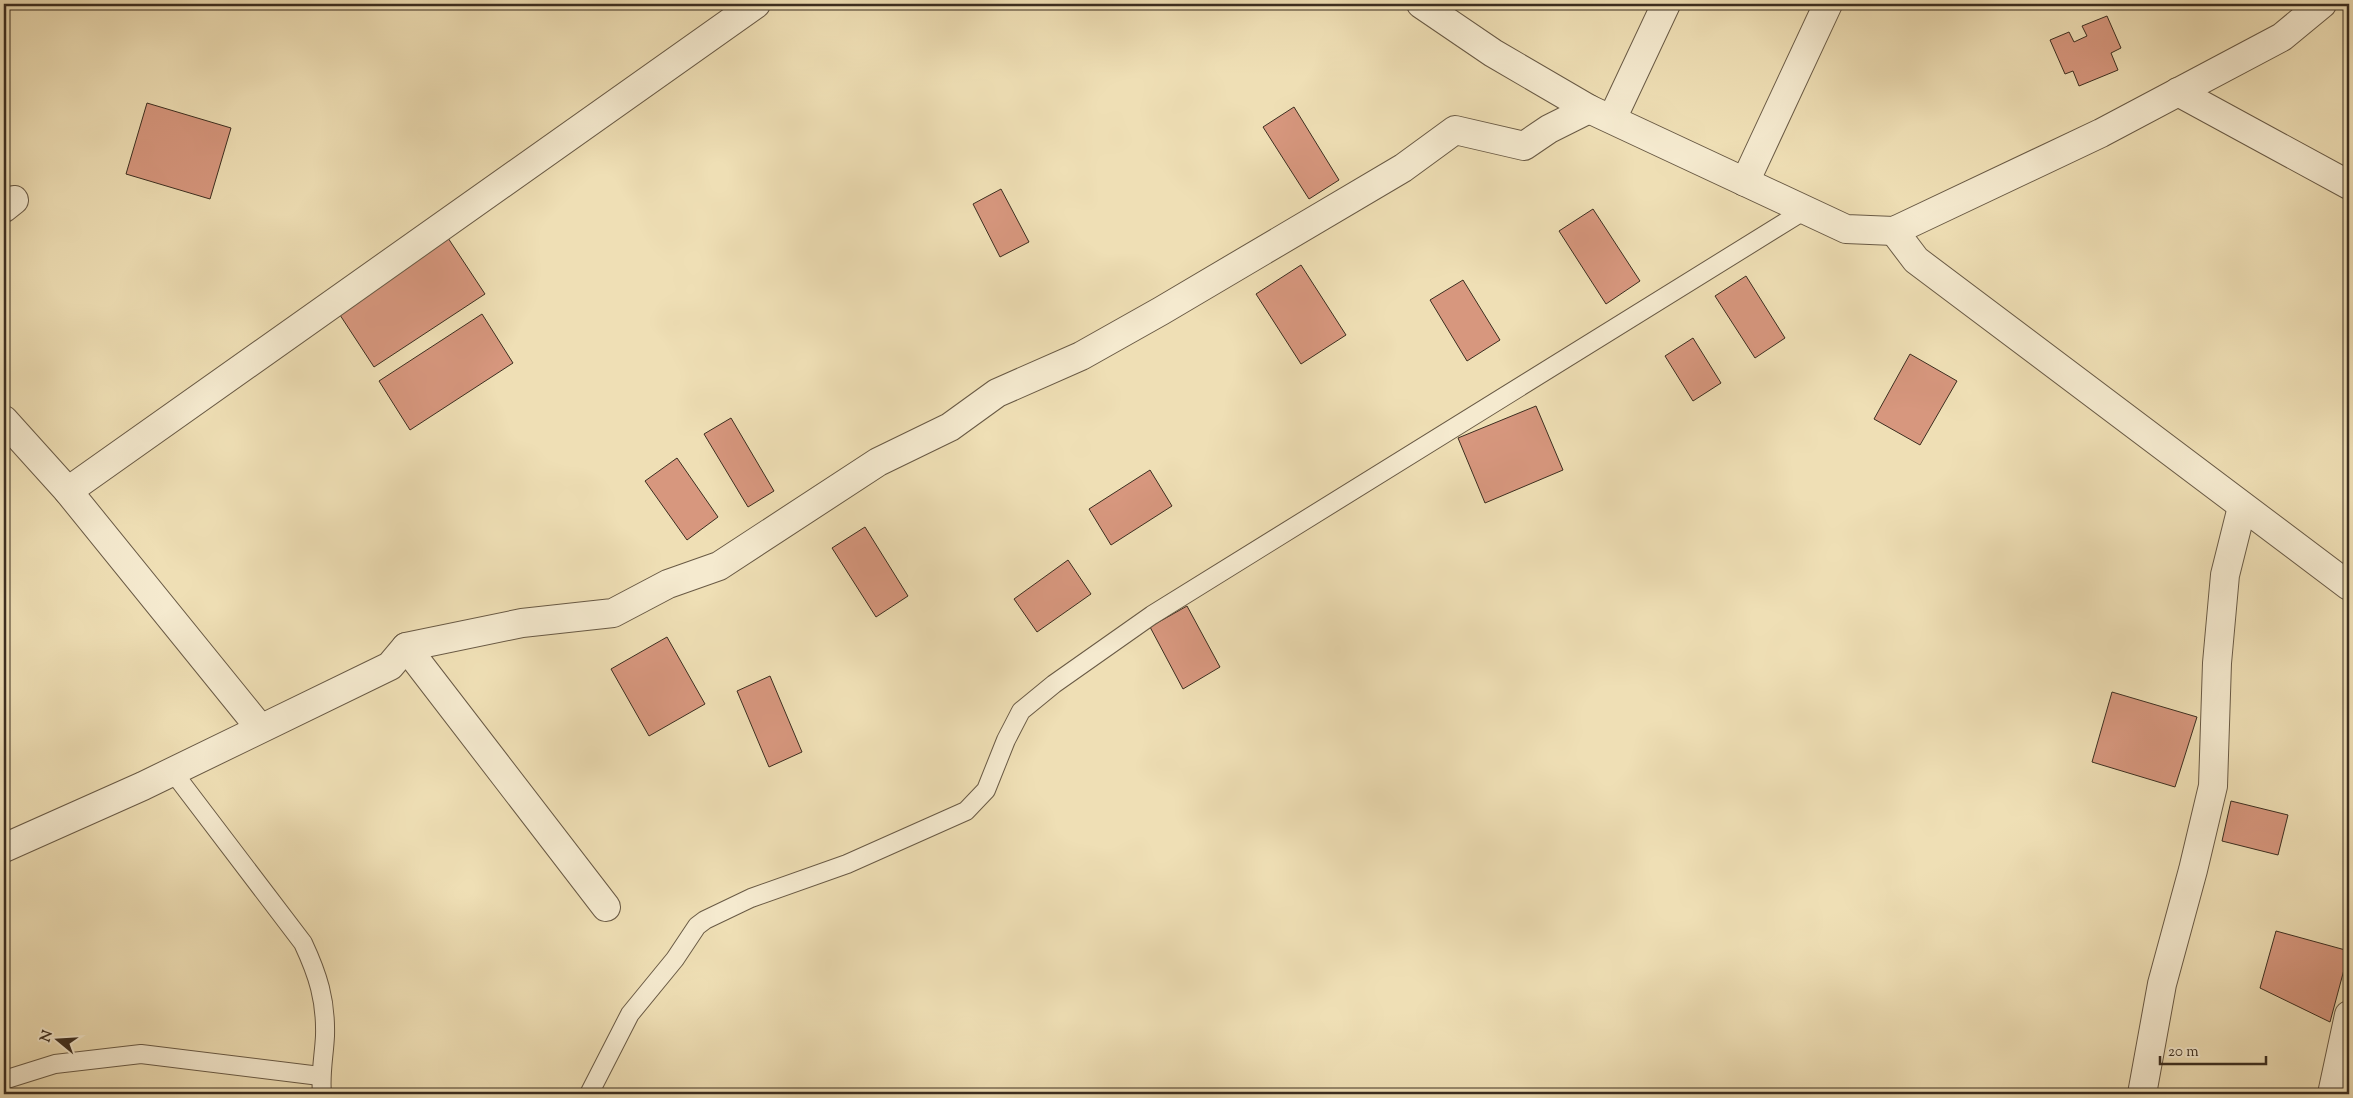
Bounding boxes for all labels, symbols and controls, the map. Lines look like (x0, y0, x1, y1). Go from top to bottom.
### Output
north arrow (32, 1016, 82, 1066)
text: N (36, 1028, 59, 1045)
scale bar (2160, 1033, 2267, 1065)
text: 20 m (2168, 1042, 2199, 1063)

